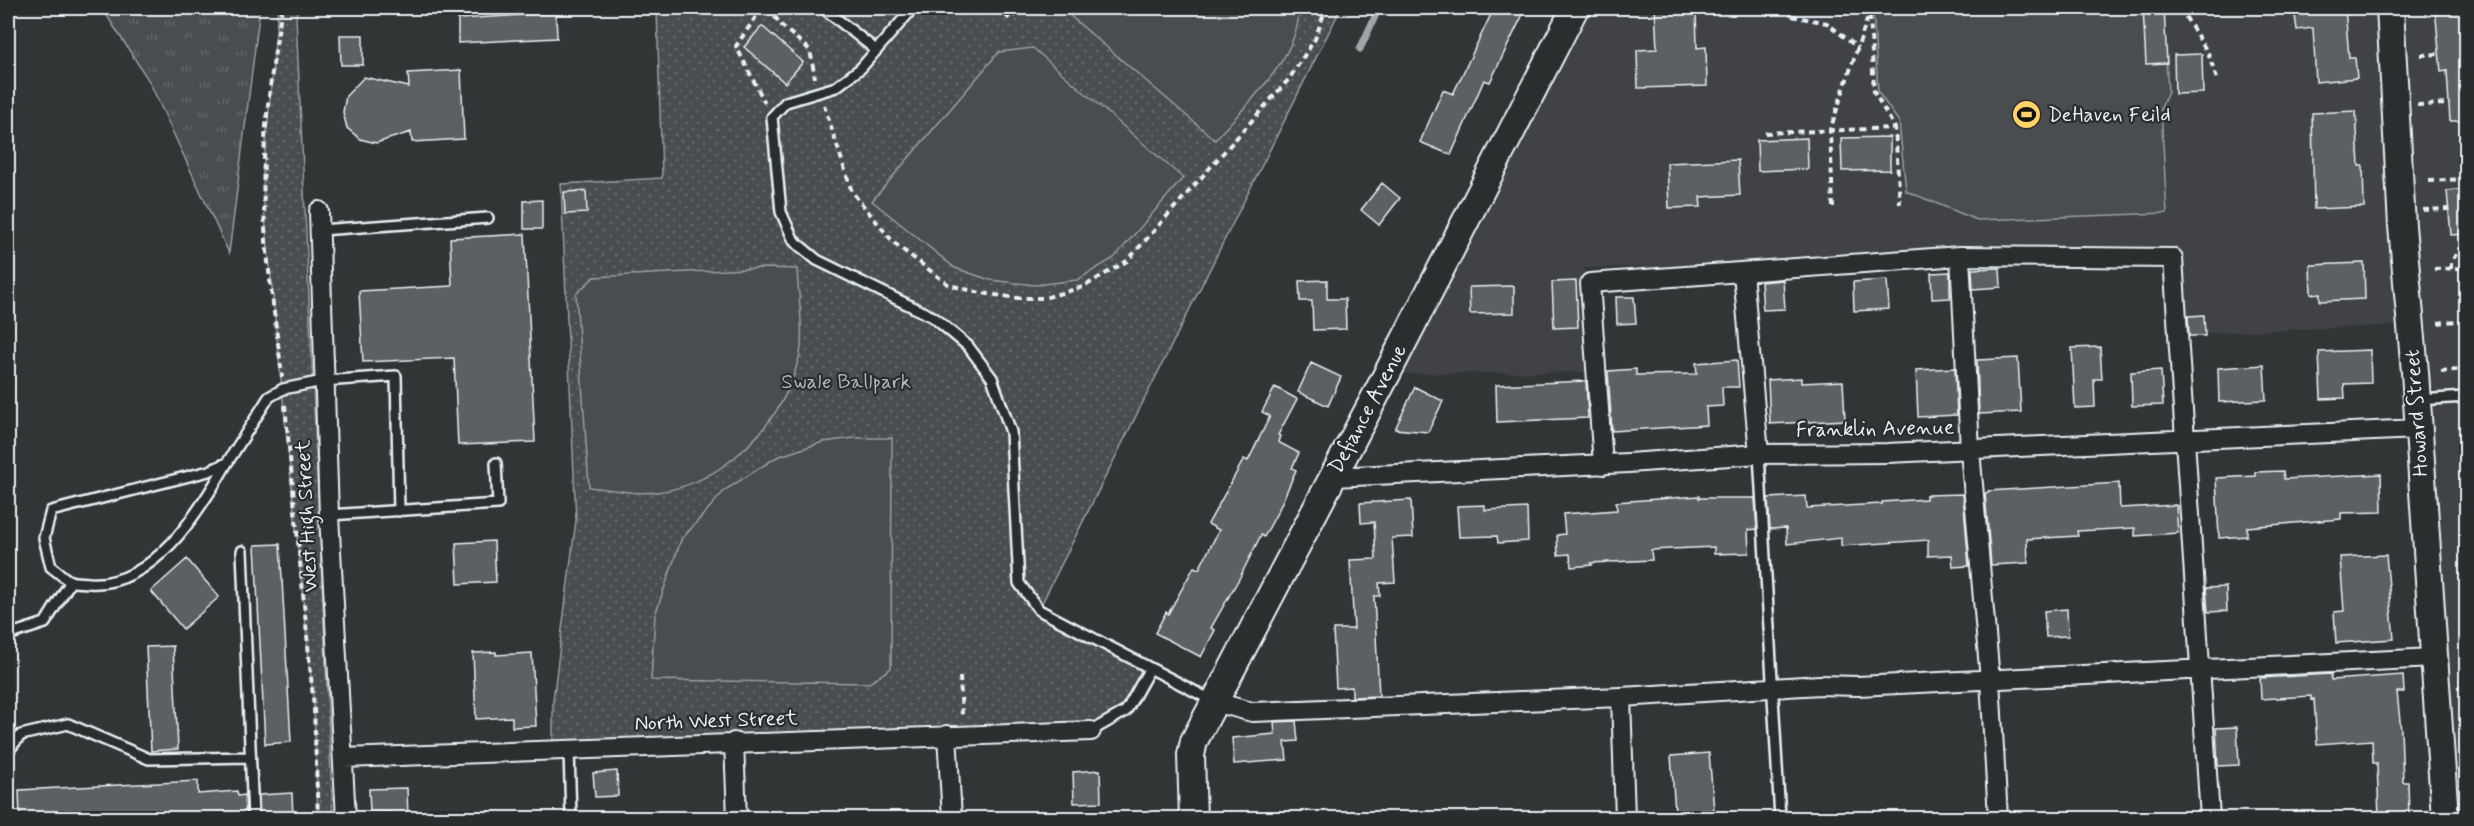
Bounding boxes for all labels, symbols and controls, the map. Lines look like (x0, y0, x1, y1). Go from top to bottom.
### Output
sports icon: DeHaven Feild (2011, 99, 2043, 131)
place label: DeHaven Feild (2048, 101, 2171, 129)
street label: Defiance Avenue (1322, 339, 1414, 479)
street label: Howard Street (2399, 348, 2435, 478)
park label: Swale Ballpark (781, 368, 911, 396)
street label: Franklin Avenue (1796, 414, 1954, 444)
street label: West High Street (289, 438, 327, 593)
street label: North West Street (634, 704, 799, 738)

